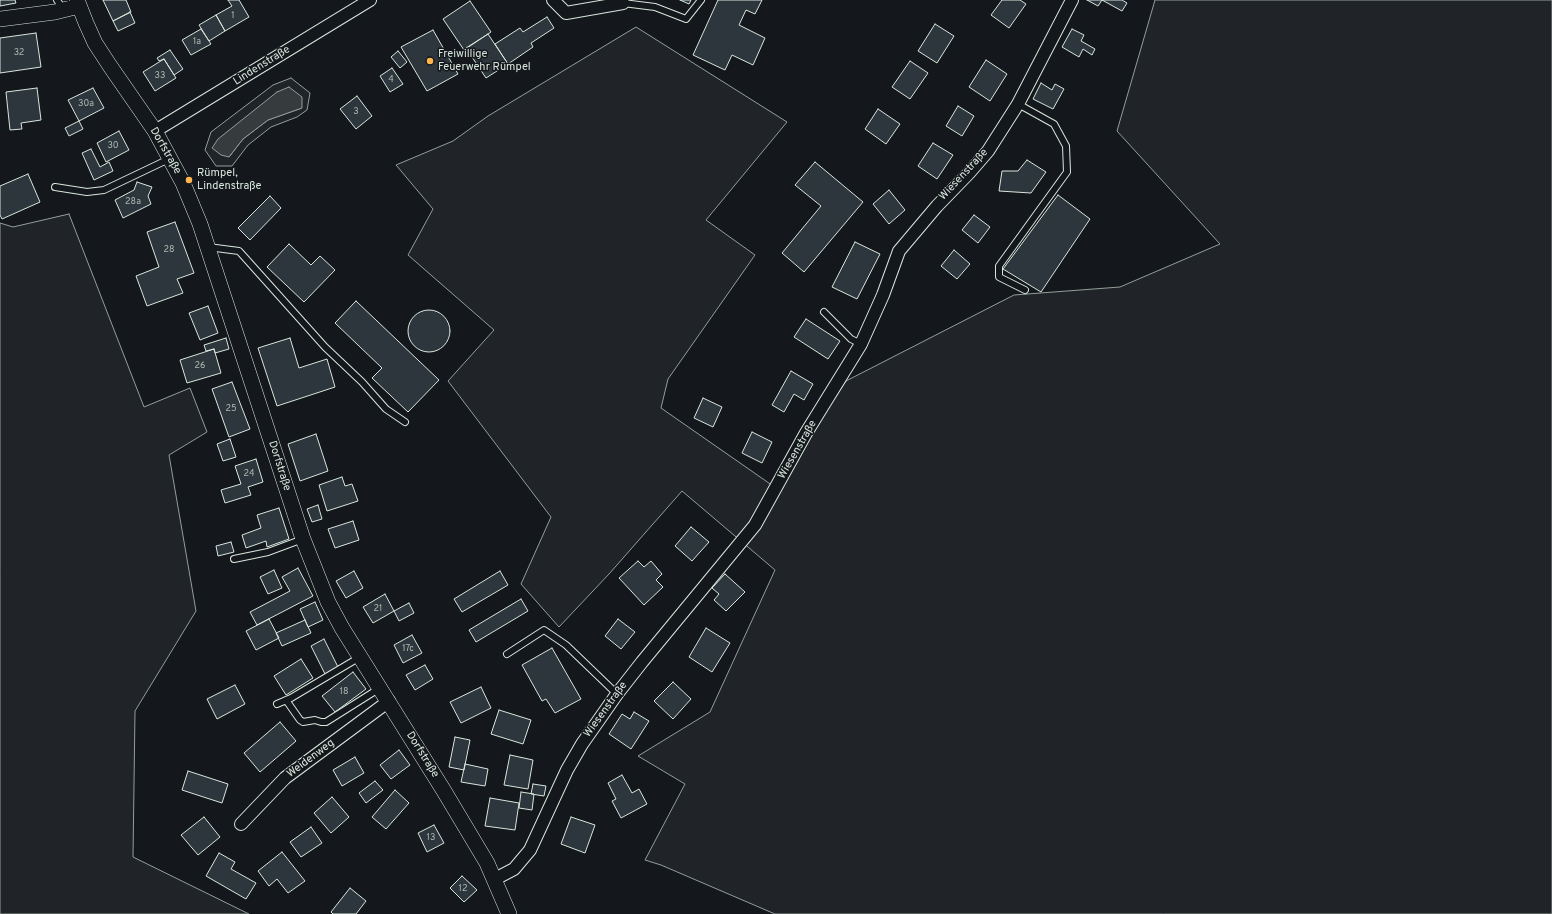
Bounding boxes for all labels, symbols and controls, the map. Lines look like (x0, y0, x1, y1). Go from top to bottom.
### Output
house number: 1 (231, 11, 235, 21)
house number: 1a (193, 37, 201, 47)
street label: Lindenstraße (231, 43, 293, 89)
house number: 32 (14, 48, 24, 58)
place label: Freiwillige Feuerwehr Rümpel (438, 48, 531, 74)
marker: Freiwillige Feuerwehr Rümpel (425, 56, 435, 66)
house number: 33 (155, 71, 165, 81)
house number: 4 (388, 75, 394, 85)
house number: 30a (78, 99, 94, 109)
house number: 3 (353, 107, 359, 117)
street label: Dorfstraße (146, 125, 184, 177)
house number: 30 (107, 141, 119, 151)
street label: Wiesenstraße (937, 146, 991, 204)
place label: Rümpel, Lindenstraße (197, 167, 261, 193)
marker: Rümpel, Lindenstraße (184, 175, 194, 185)
house number: 28a (125, 197, 141, 207)
house number: 28 (163, 245, 175, 255)
house number: 26 (195, 361, 205, 371)
house number: 25 (225, 404, 237, 414)
street label: Wiesenstraße (776, 418, 820, 482)
street label: Dorfstraße (265, 439, 293, 493)
house number: 24 (243, 469, 255, 479)
house number: 21 (374, 604, 382, 614)
house number: 17c (402, 644, 414, 654)
street label: Wiesenstraße (581, 680, 631, 740)
house number: 18 (340, 687, 348, 697)
street label: Dorfstraße (403, 730, 441, 780)
street label: Weidenweg (285, 737, 337, 781)
house number: 13 (427, 833, 435, 843)
house number: 12 (459, 884, 467, 894)

